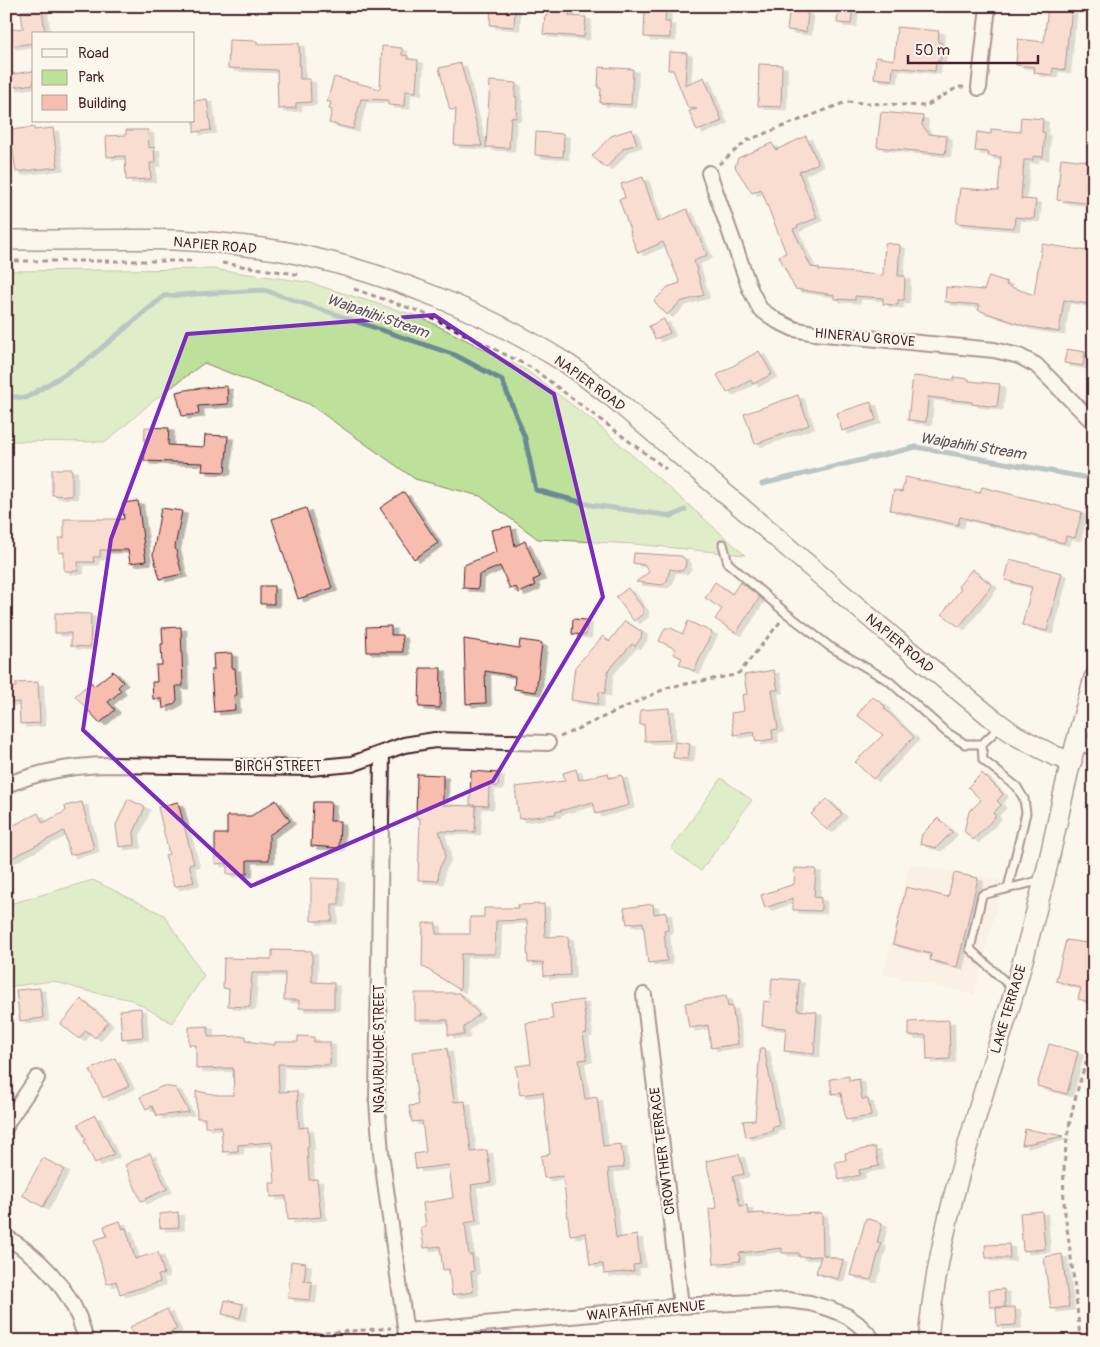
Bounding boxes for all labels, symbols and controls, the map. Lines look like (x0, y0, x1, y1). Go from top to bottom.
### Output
legend (32, 32, 195, 122)
scale bar (908, 32, 1038, 64)
text: 50 m (915, 41, 950, 60)
text: Road (78, 44, 109, 63)
text: Park (78, 68, 105, 87)
text: Building (78, 94, 126, 113)
street label: NAPIER ROAD (173, 233, 258, 258)
water label: Waipahihi Stream (324, 290, 433, 343)
street label: HINERAU GROVE (814, 325, 916, 350)
street label: NAPIER ROAD (551, 352, 629, 415)
water label: Waipahihi Stream (919, 429, 1029, 465)
street label: NAPIER ROAD (862, 610, 937, 677)
street label: BIRCH STREET (235, 758, 322, 775)
street label: LAKE TERRACE (987, 963, 1030, 1056)
street label: NGAURUHOE STREET (371, 984, 388, 1113)
street label: CROWTHER TERRACE (646, 1086, 679, 1216)
street label: WAIPĀHĪHĪ AVENUE (586, 1297, 706, 1324)

